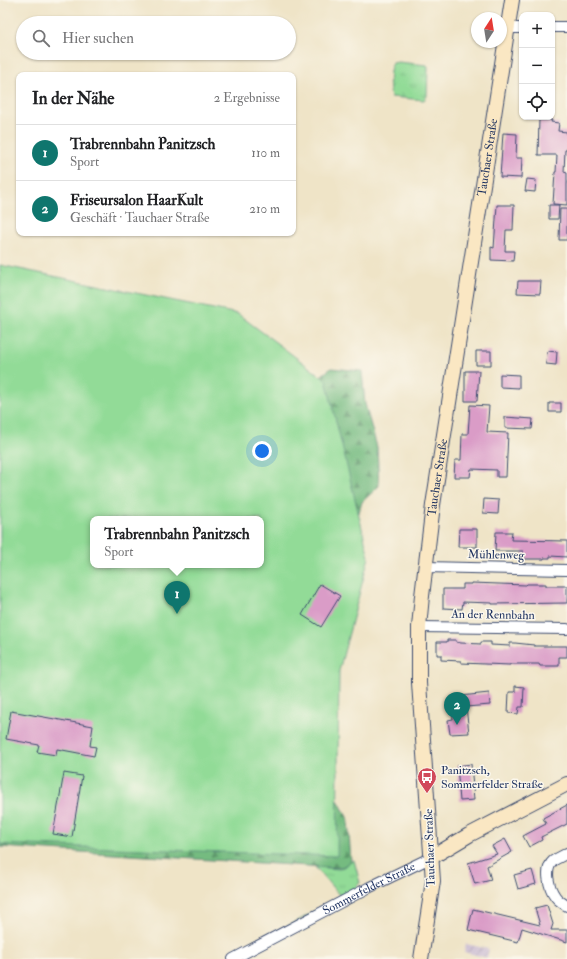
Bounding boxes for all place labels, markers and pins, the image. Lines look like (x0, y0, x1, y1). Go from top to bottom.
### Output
pin: 1 (164, 581, 190, 614)
pin: 2 (444, 692, 470, 725)
place label: Panitzsch, Sommerfelder Straße (441, 763, 543, 792)
bus stop icon: Panitzsch, Sommerfelder Straße (416, 766, 438, 794)

